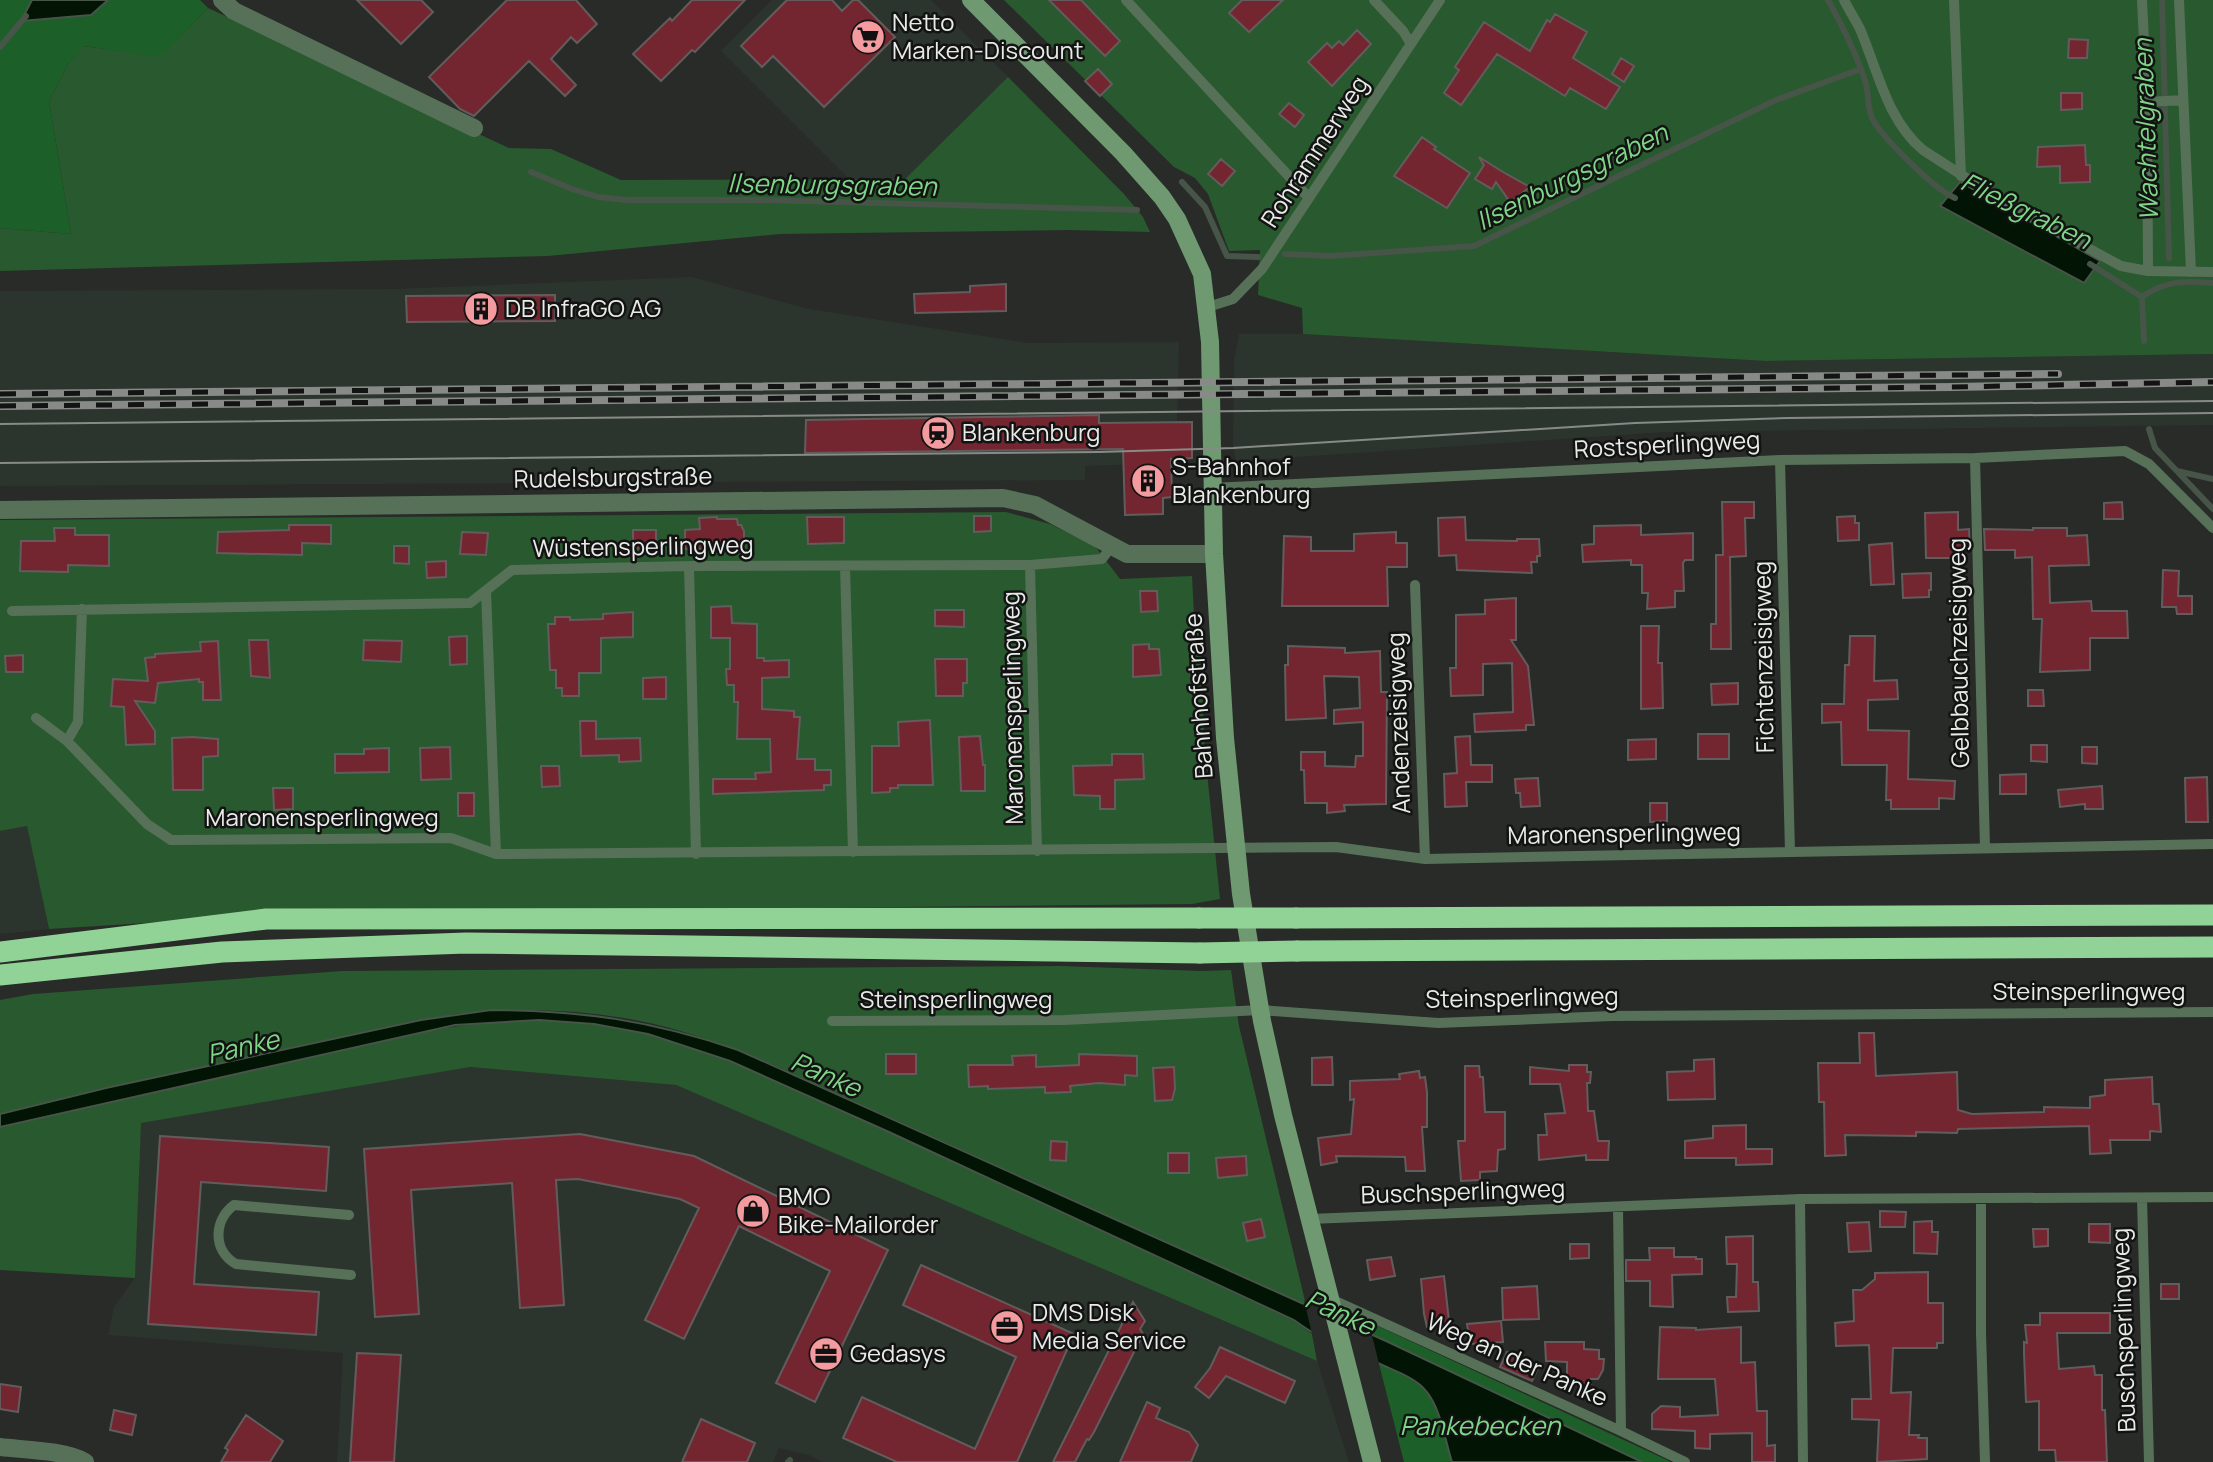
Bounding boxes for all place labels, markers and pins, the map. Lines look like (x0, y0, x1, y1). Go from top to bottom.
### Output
place label: Netto Marken-Discount (892, 5, 1083, 66)
supermarket icon: Netto Marken-Discount (849, 18, 887, 56)
building icon: DB InfraGO AG (462, 290, 500, 328)
place label: DB InfraGO AG (505, 291, 661, 324)
station icon: Blankenburg (919, 414, 957, 452)
place label: Blankenburg (962, 415, 1100, 448)
place label: S-Bahnhof Blankenburg (1172, 449, 1310, 510)
building icon: S-Bahnhof Blankenburg (1129, 462, 1167, 500)
place label: BMO Bike-Mailorder (778, 1179, 939, 1240)
shop icon: BMO Bike-Mailorder (734, 1192, 772, 1230)
place label: DMS Disk Media Service (1032, 1295, 1186, 1356)
office icon: DMS Disk Media Service (988, 1308, 1026, 1346)
office icon: Gedasys (807, 1335, 845, 1373)
place label: Gedasys (850, 1336, 946, 1369)

